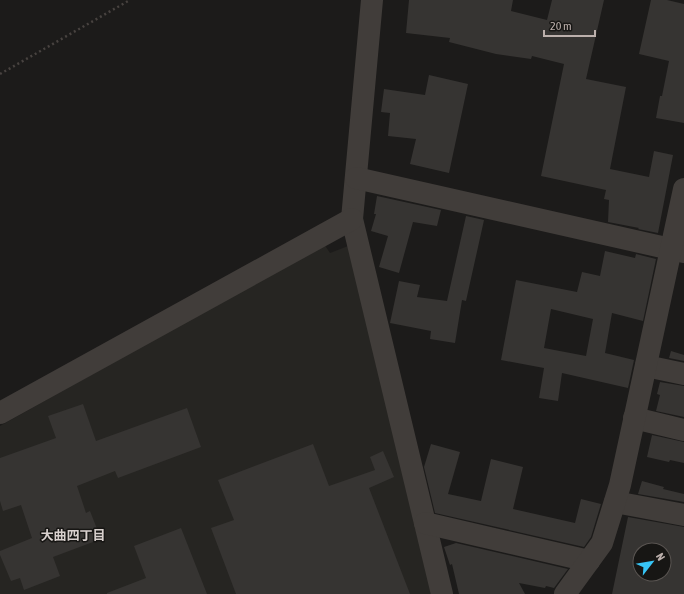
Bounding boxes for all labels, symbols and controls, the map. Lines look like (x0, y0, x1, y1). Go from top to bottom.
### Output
scale bar (544, 12, 595, 38)
text: 20 m (550, 19, 572, 33)
district label: 大曲四丁目 (40, 528, 106, 543)
north arrow (632, 542, 672, 582)
text: N (654, 551, 667, 563)

